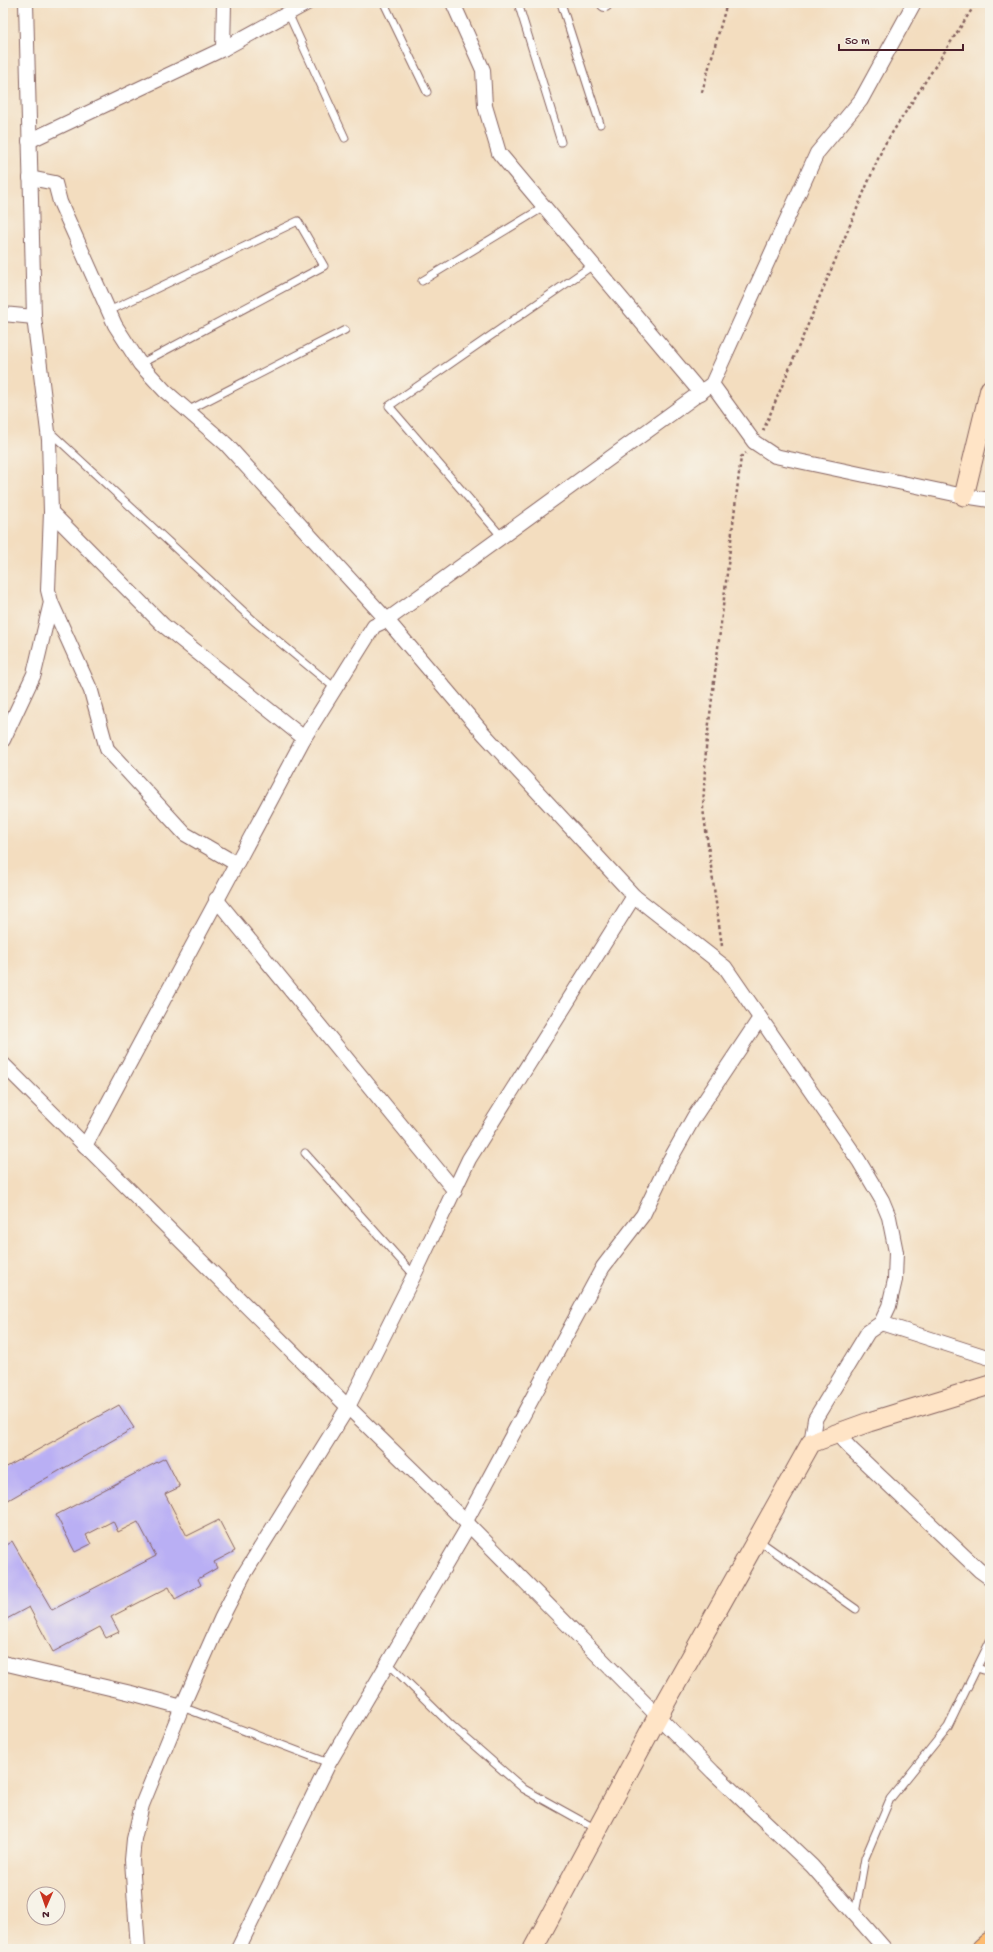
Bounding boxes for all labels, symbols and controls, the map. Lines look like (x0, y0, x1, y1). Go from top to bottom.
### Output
scale bar (839, 26, 963, 52)
text: 50 m (845, 35, 870, 49)
north arrow (26, 1886, 66, 1926)
text: N (42, 1908, 50, 1920)

